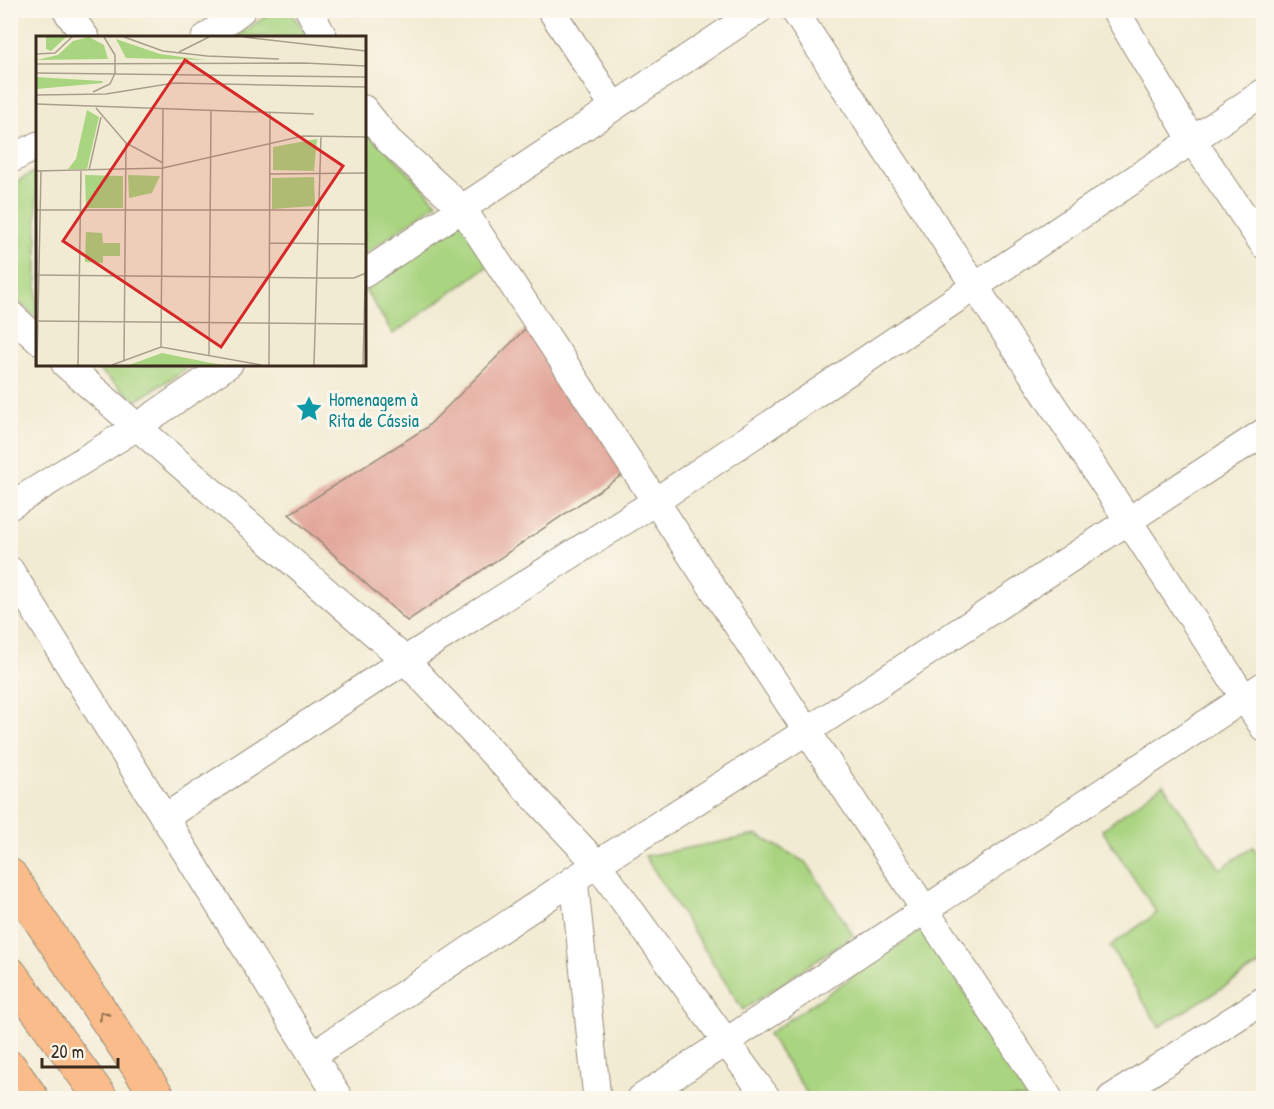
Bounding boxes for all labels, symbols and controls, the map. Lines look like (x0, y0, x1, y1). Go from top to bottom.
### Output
inset map (36, 36, 366, 366)
place label: Homenagem à Rita de Cássia (329, 387, 419, 433)
place icon: Homenagem à Rita de Cássia (294, 394, 324, 424)
one-way arrow (99, 1011, 110, 1022)
scale bar (42, 1031, 118, 1069)
text: 20 m (51, 1039, 84, 1064)

